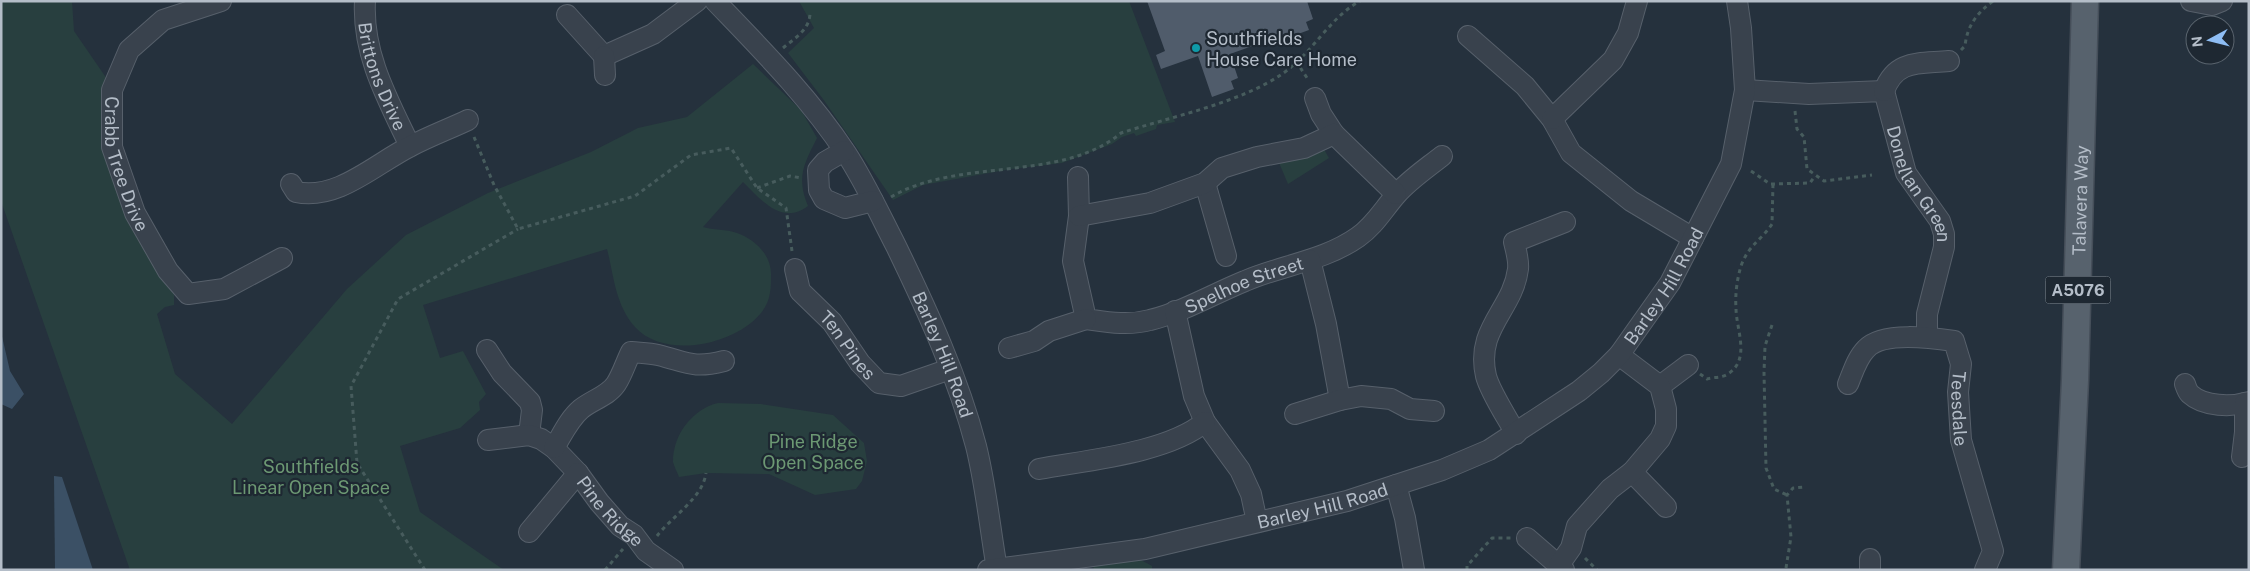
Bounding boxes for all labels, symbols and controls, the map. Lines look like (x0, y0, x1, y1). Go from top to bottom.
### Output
north arrow (2185, 15, 2235, 65)
street label: Brittons Drive (355, 21, 411, 134)
place label: Southfields House Care Home (1206, 28, 1357, 70)
text: N (2188, 35, 2206, 48)
marker: Southfields House Care Home (1190, 42, 1202, 54)
street label: Crabb Tree Drive (102, 96, 154, 235)
street label: Donellan Green (1883, 123, 1955, 242)
street label: Talavera Way (2068, 145, 2092, 256)
street label: Barley Hill Road (1619, 224, 1707, 349)
street label: Spelhoe Street (1181, 252, 1306, 317)
road number: A5076 (2046, 276, 2110, 304)
street label: Barley Hill Road (908, 288, 978, 420)
street label: Ten Pines (816, 306, 880, 383)
street label: Teesdale (1947, 370, 1973, 448)
park label: Pine Ridge Open Space (762, 431, 864, 473)
park label: Southfields Linear Open Space (232, 456, 390, 498)
street label: Pine Ridge (573, 472, 649, 550)
street label: Barley Hill Road (1255, 478, 1390, 533)

